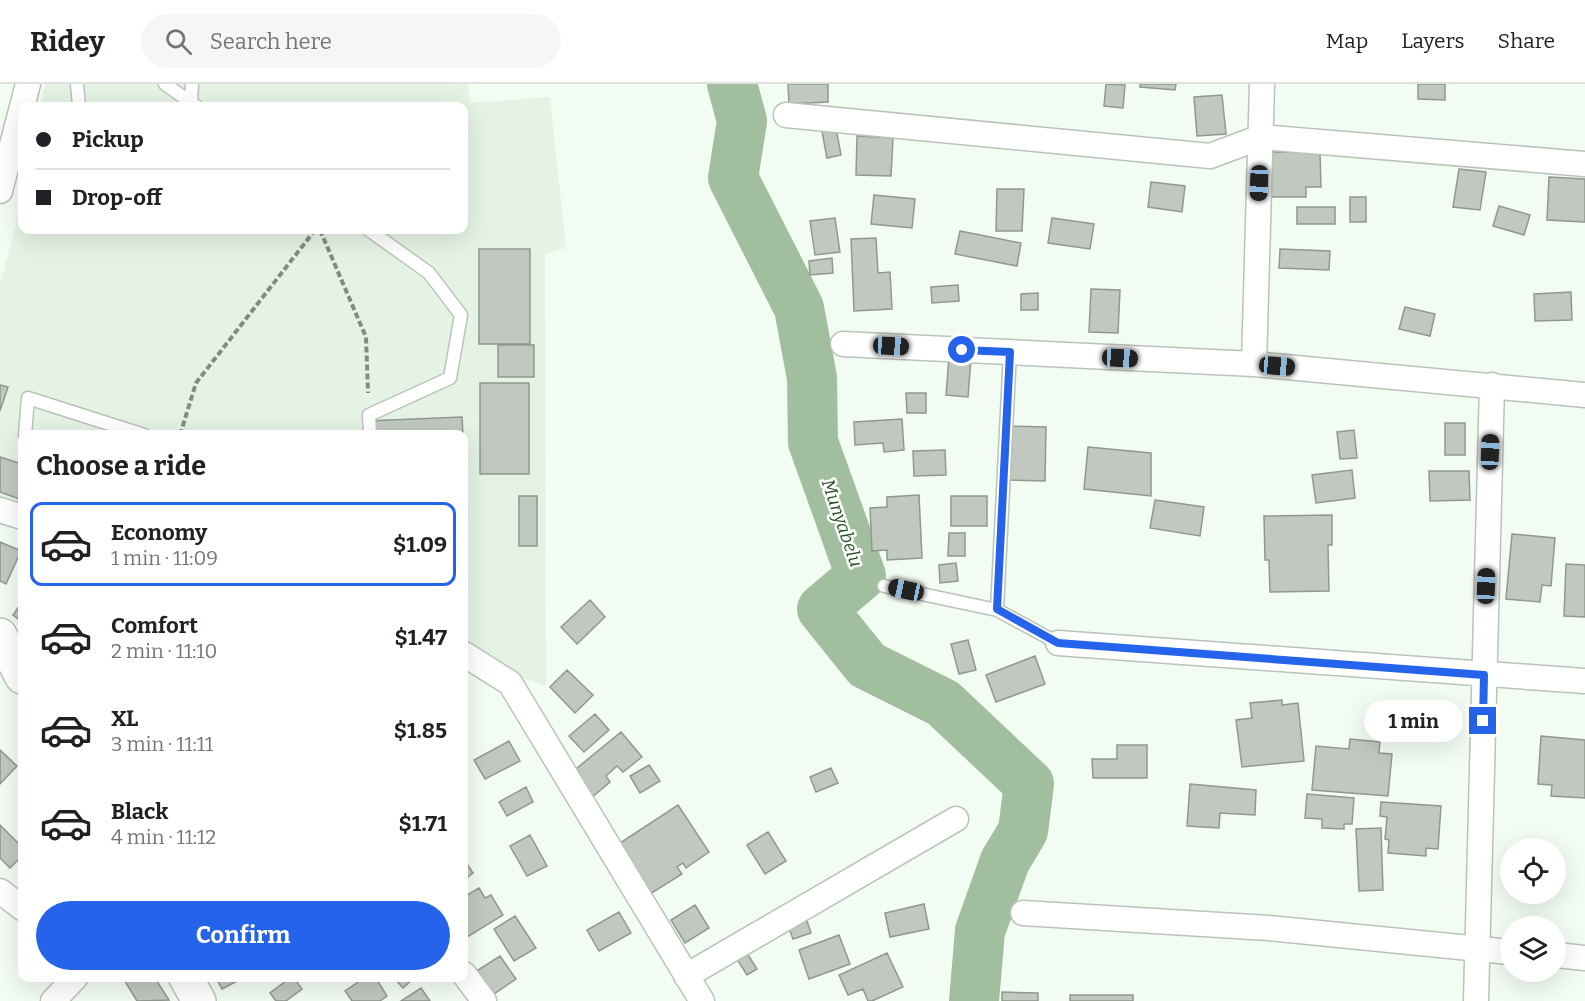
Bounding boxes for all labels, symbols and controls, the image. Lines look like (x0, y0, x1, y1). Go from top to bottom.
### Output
search box (141, 14, 561, 68)
text: Ridey (30, 25, 105, 58)
icon: search (162, 25, 195, 58)
text: Search here (210, 28, 332, 55)
text: Map (1326, 28, 1368, 54)
text: Layers (1401, 28, 1465, 54)
text: Share (1498, 28, 1555, 54)
text: Pickup (72, 126, 144, 153)
car (1249, 165, 1269, 201)
text: Drop-off (72, 184, 162, 211)
car (873, 336, 909, 356)
route start (948, 336, 975, 363)
car (1102, 348, 1138, 368)
car (1258, 355, 1296, 377)
car (1480, 434, 1500, 470)
text: Choose a ride (36, 450, 206, 482)
water label: Munyabelu (817, 476, 867, 570)
icon: car (39, 517, 93, 571)
text: Economy (111, 519, 207, 546)
text: $1.09 (393, 531, 447, 558)
text: 1 min · 11:09 (111, 546, 218, 570)
car (1476, 568, 1496, 604)
car (887, 577, 925, 603)
icon: car (39, 610, 93, 664)
text: Comfort (111, 612, 198, 639)
text: $1.47 (394, 624, 447, 651)
text: 2 min · 11:10 (111, 639, 217, 663)
callout: 1 min (1363, 700, 1462, 742)
icon: car (39, 703, 93, 757)
text: XL (111, 705, 138, 732)
route end (1469, 707, 1496, 734)
text: 1 min (1388, 709, 1439, 733)
text: $1.85 (394, 717, 447, 744)
text: 3 min · 11:11 (111, 732, 213, 756)
icon: car (39, 796, 93, 850)
text: Black (111, 798, 168, 825)
text: $1.71 (399, 810, 447, 837)
text: 4 min · 11:12 (111, 825, 216, 849)
map controls (1500, 838, 1566, 982)
button: locate (1500, 838, 1566, 904)
button: Confirm (36, 901, 450, 970)
button: layers (1500, 916, 1566, 982)

